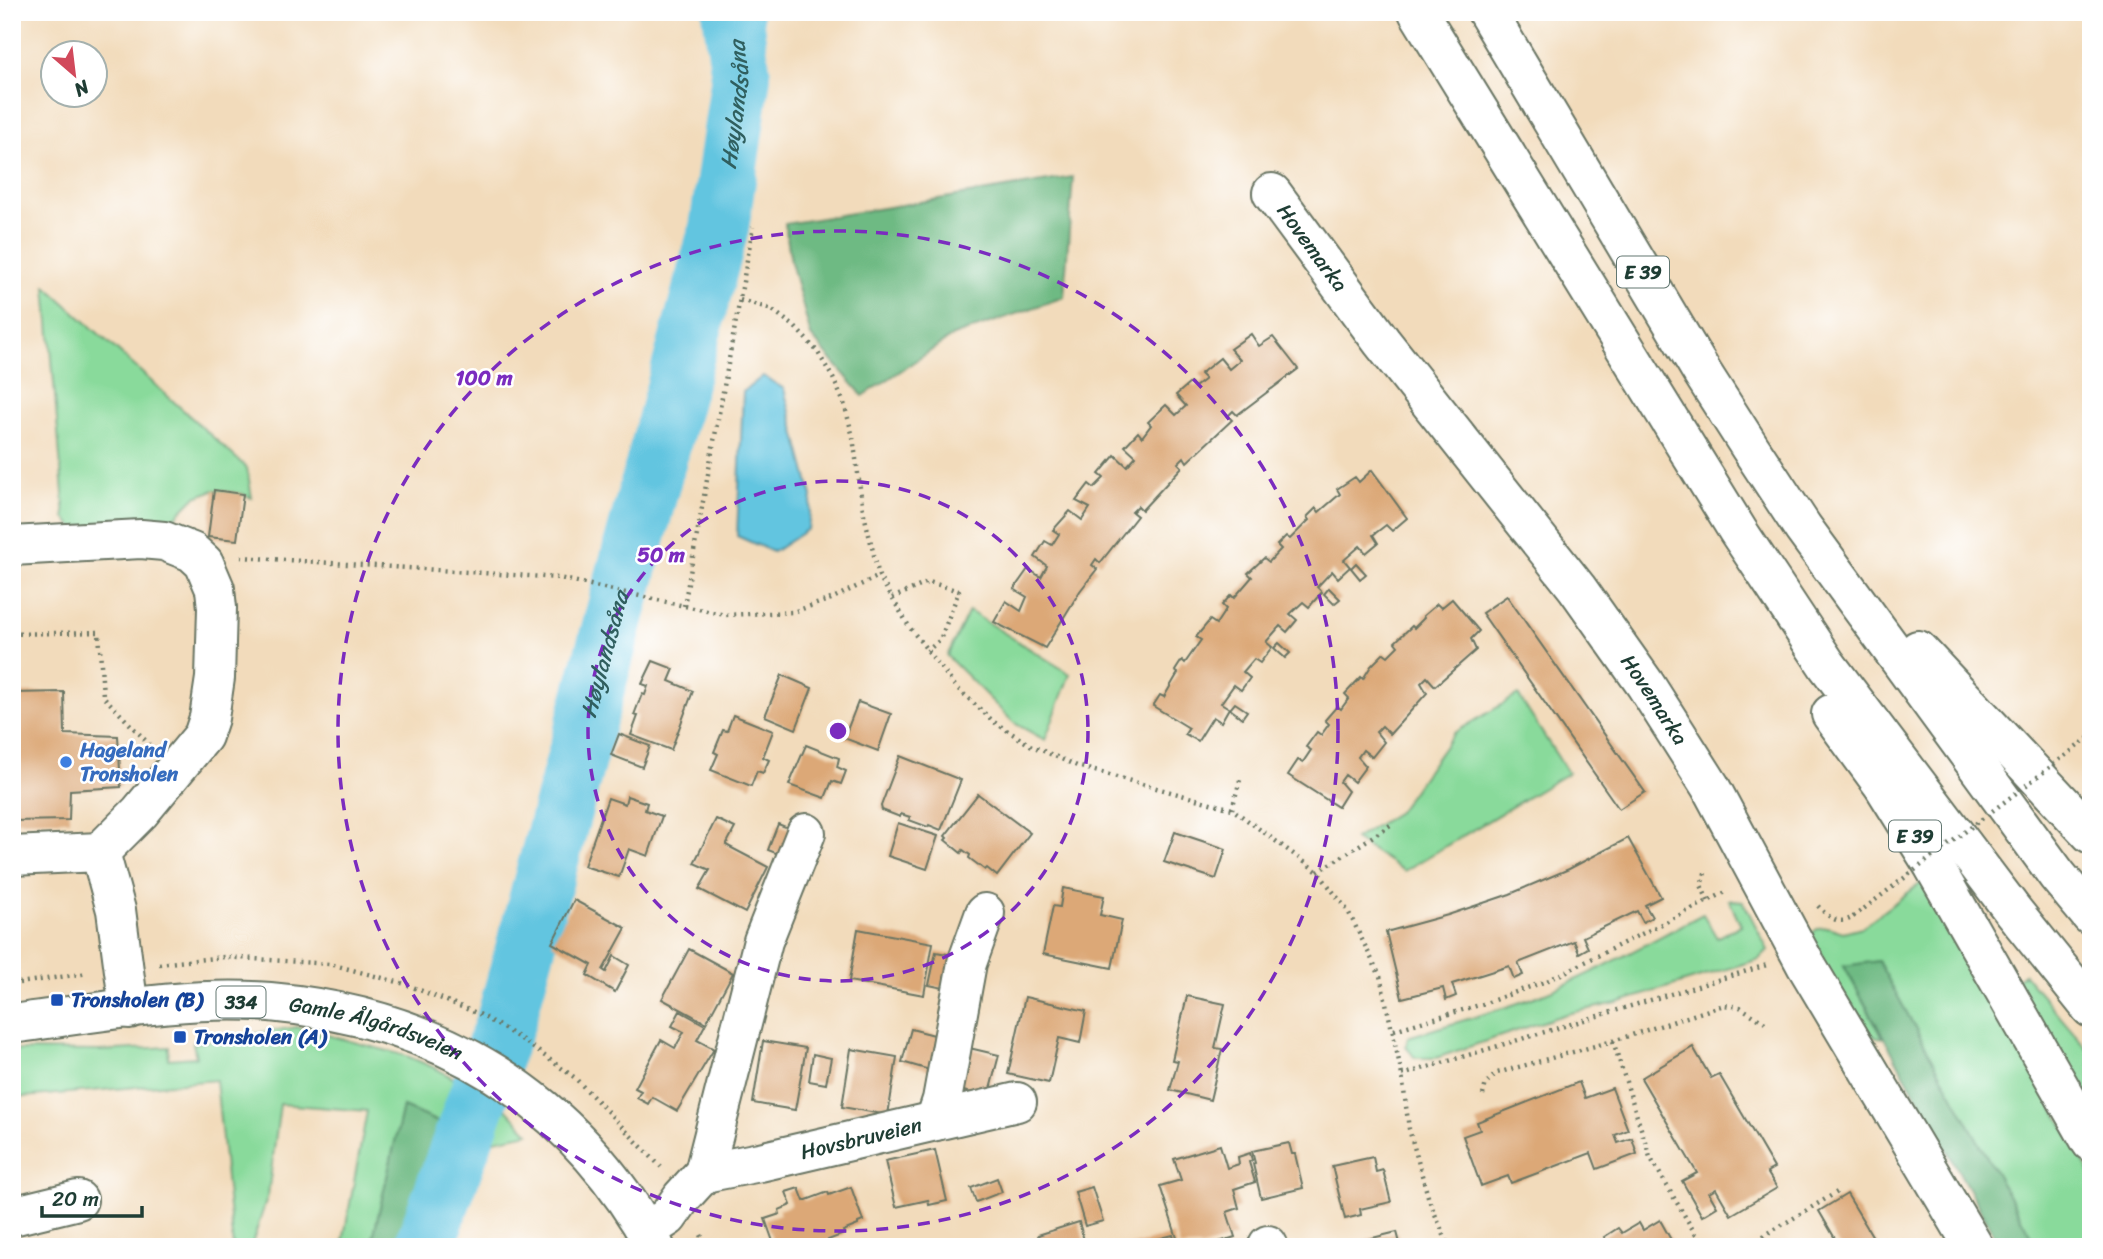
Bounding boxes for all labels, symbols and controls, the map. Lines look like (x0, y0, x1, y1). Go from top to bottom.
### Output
water label: Høylandsåna (708, 35, 762, 172)
north arrow (38, 38, 108, 108)
text: N (67, 70, 96, 107)
street label: Hovemarka (1266, 195, 1359, 301)
road number: E 39 (1617, 256, 1669, 288)
text: 100 m (455, 359, 513, 397)
text: 50 m (637, 536, 686, 574)
water label: Høylandsåna (568, 584, 642, 722)
street label: Hovemarka (1610, 646, 1699, 753)
centre of rings (826, 719, 850, 743)
place label: Hageland Tronsholen (79, 731, 179, 793)
marker: Hageland Tronsholen (58, 754, 74, 770)
road number: E 39 (1889, 820, 1941, 852)
place label: Tronsholen (B) (71, 981, 204, 1019)
street label: Gamle Ålgårdsveien (287, 985, 470, 1072)
road number: 334 (216, 986, 266, 1018)
marker: Tronsholen (B) (49, 992, 65, 1008)
place label: Tronsholen (A) (194, 1018, 328, 1056)
marker: Tronsholen (A) (172, 1029, 188, 1045)
street label: Hovsbruveien (797, 1106, 926, 1171)
scale bar (42, 1175, 142, 1219)
text: 20 m (52, 1180, 99, 1218)

